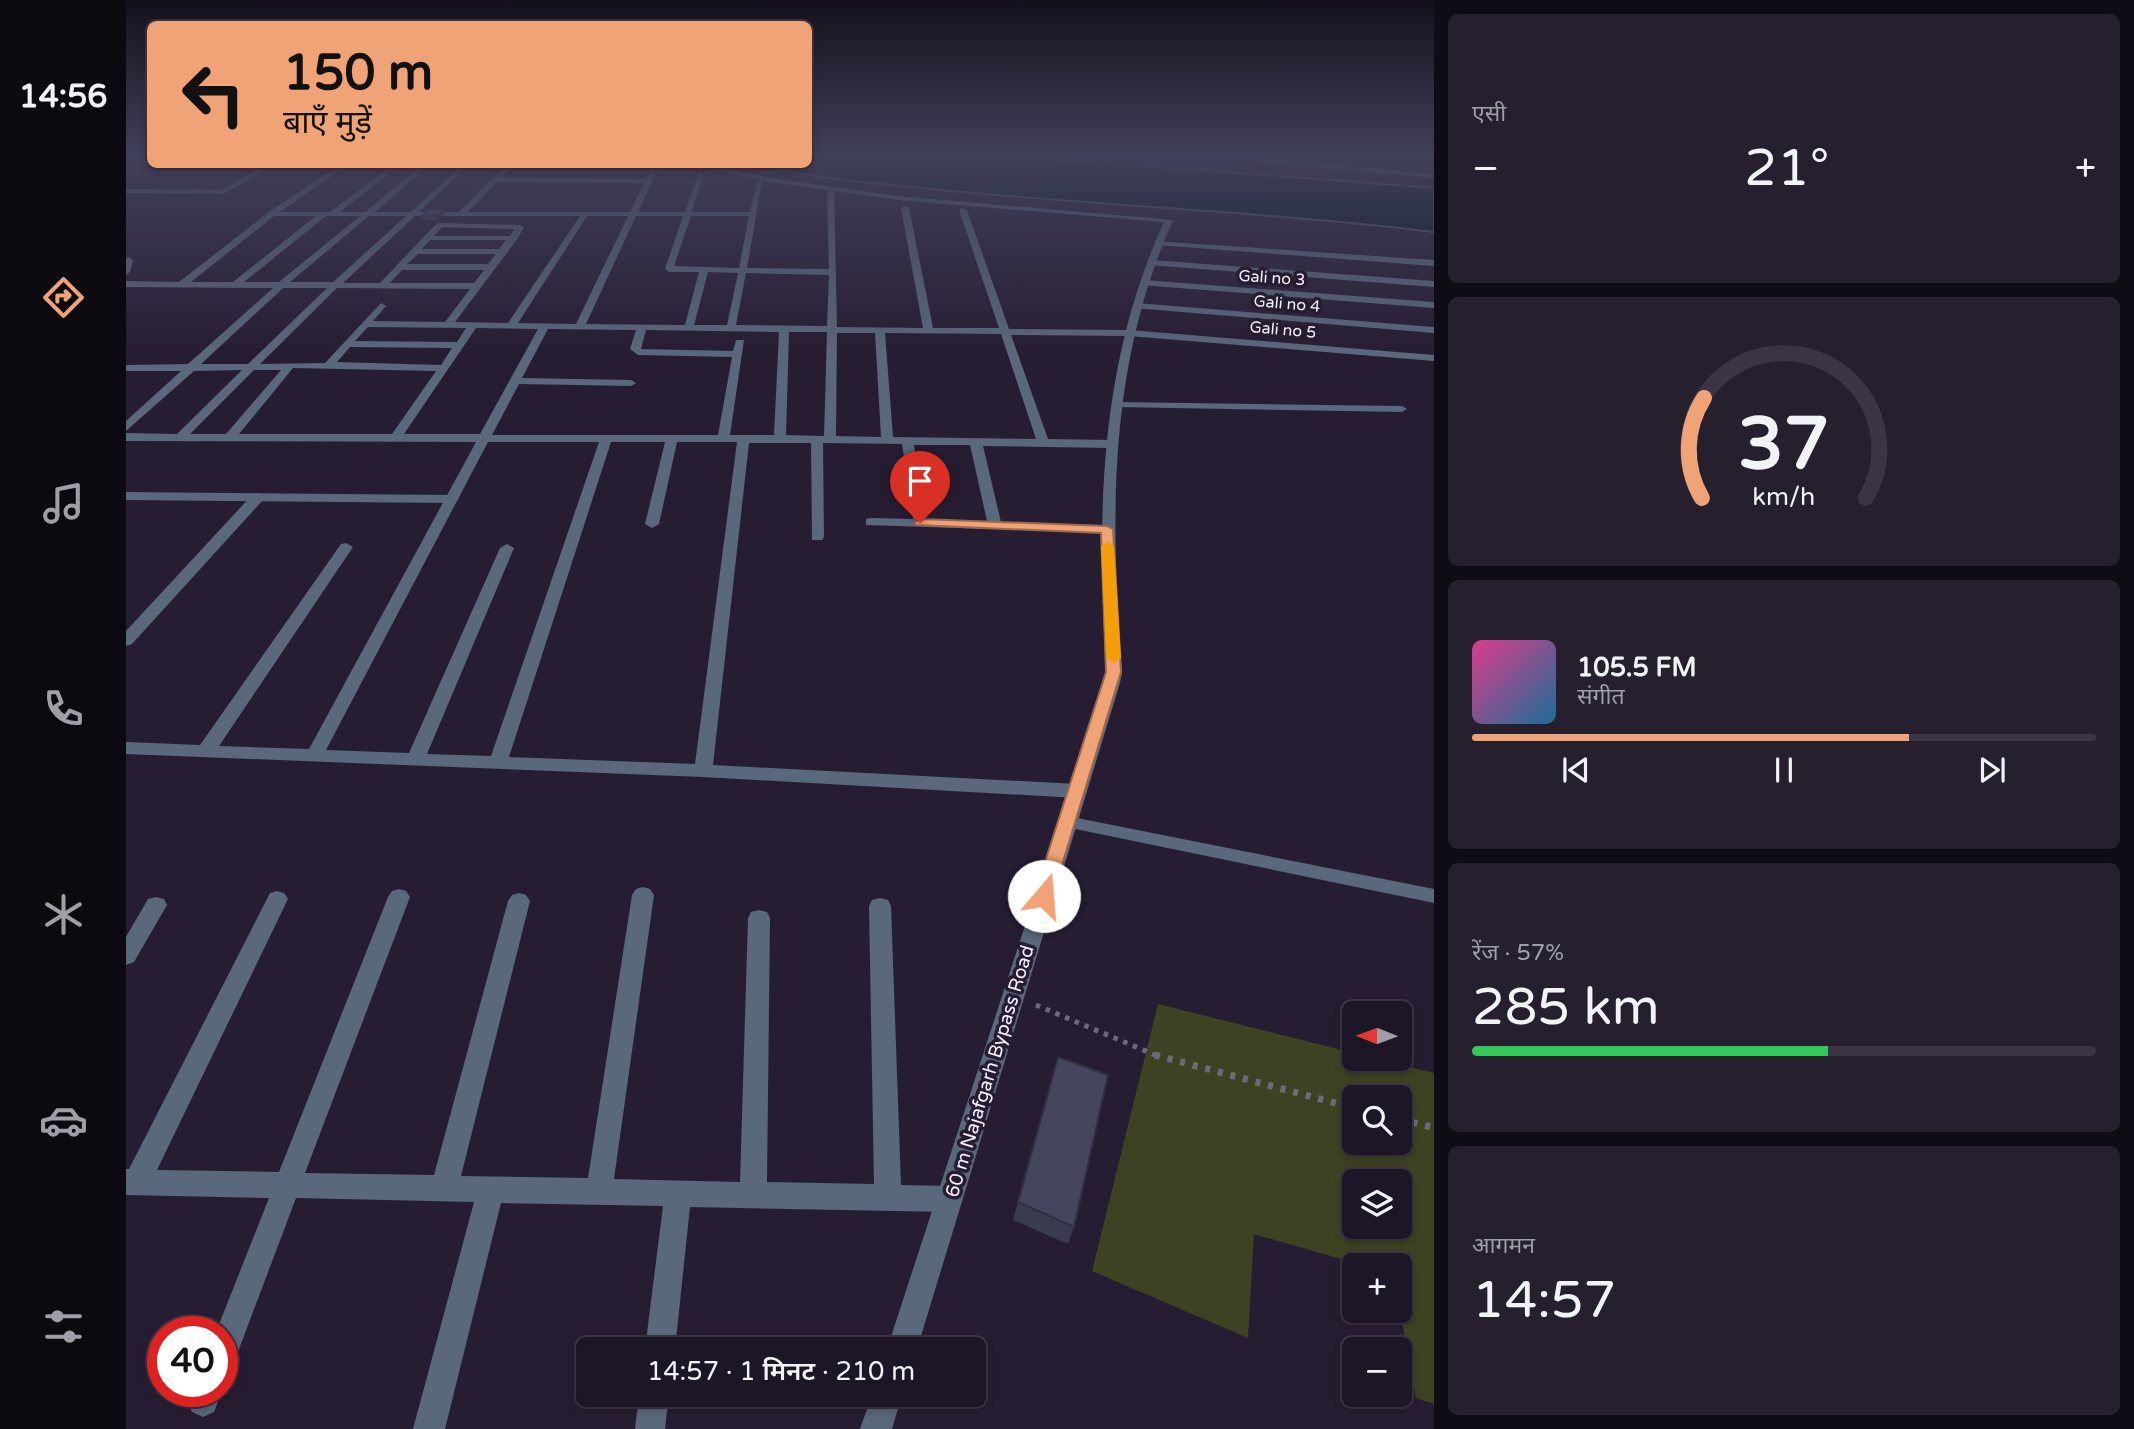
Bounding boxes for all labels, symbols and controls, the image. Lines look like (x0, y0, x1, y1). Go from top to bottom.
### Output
text: 150 m (283, 44, 433, 103)
icon: left (168, 49, 259, 140)
text: 14:56 (19, 78, 107, 116)
text: एसी (1472, 100, 1506, 128)
text: बाएँ मुड़ें (283, 104, 372, 142)
text: 21° (1744, 137, 1829, 200)
text: − (1472, 146, 1499, 192)
text: + (2075, 146, 2096, 192)
street label: Gali no 3 (1238, 266, 1306, 290)
icon: directions (39, 273, 88, 322)
street label: Gali no 4 (1253, 291, 1321, 317)
street label: Gali no 5 (1249, 317, 1317, 343)
text: 37 (1738, 401, 1830, 489)
pin (890, 451, 950, 523)
icon: arrive (901, 462, 939, 500)
icon: music (39, 479, 88, 528)
text: km/h (1753, 481, 1815, 511)
text: 105.5 FM (1577, 652, 1697, 683)
text: संगीत (1577, 683, 1625, 711)
icon: phone (39, 684, 88, 733)
icon: previous (1557, 751, 1595, 789)
icon: pause (1765, 751, 1803, 789)
icon: next (1973, 751, 2011, 789)
position arrow (1007, 859, 1081, 933)
icon: climate (39, 890, 88, 939)
text: रेंज · 57% (1472, 939, 1564, 967)
street label: 60 m Najafgarh Bypass Road (941, 943, 1039, 1200)
text: 285 km (1472, 976, 1660, 1039)
north arrow (1342, 1001, 1412, 1071)
map controls (1342, 1001, 1412, 1407)
button: search (1342, 1085, 1412, 1155)
icon: car (39, 1096, 88, 1145)
button: layers (1342, 1169, 1412, 1239)
text: आगमन (1472, 1232, 1535, 1260)
button: + (1342, 1253, 1412, 1323)
text: 14:57 (1472, 1269, 1616, 1332)
icon: filters (39, 1302, 88, 1351)
speed limit sign: 40 (147, 1316, 238, 1407)
button: − (1342, 1337, 1412, 1407)
text: 14:57 · 1 मिनट · 210 m (647, 1356, 915, 1387)

